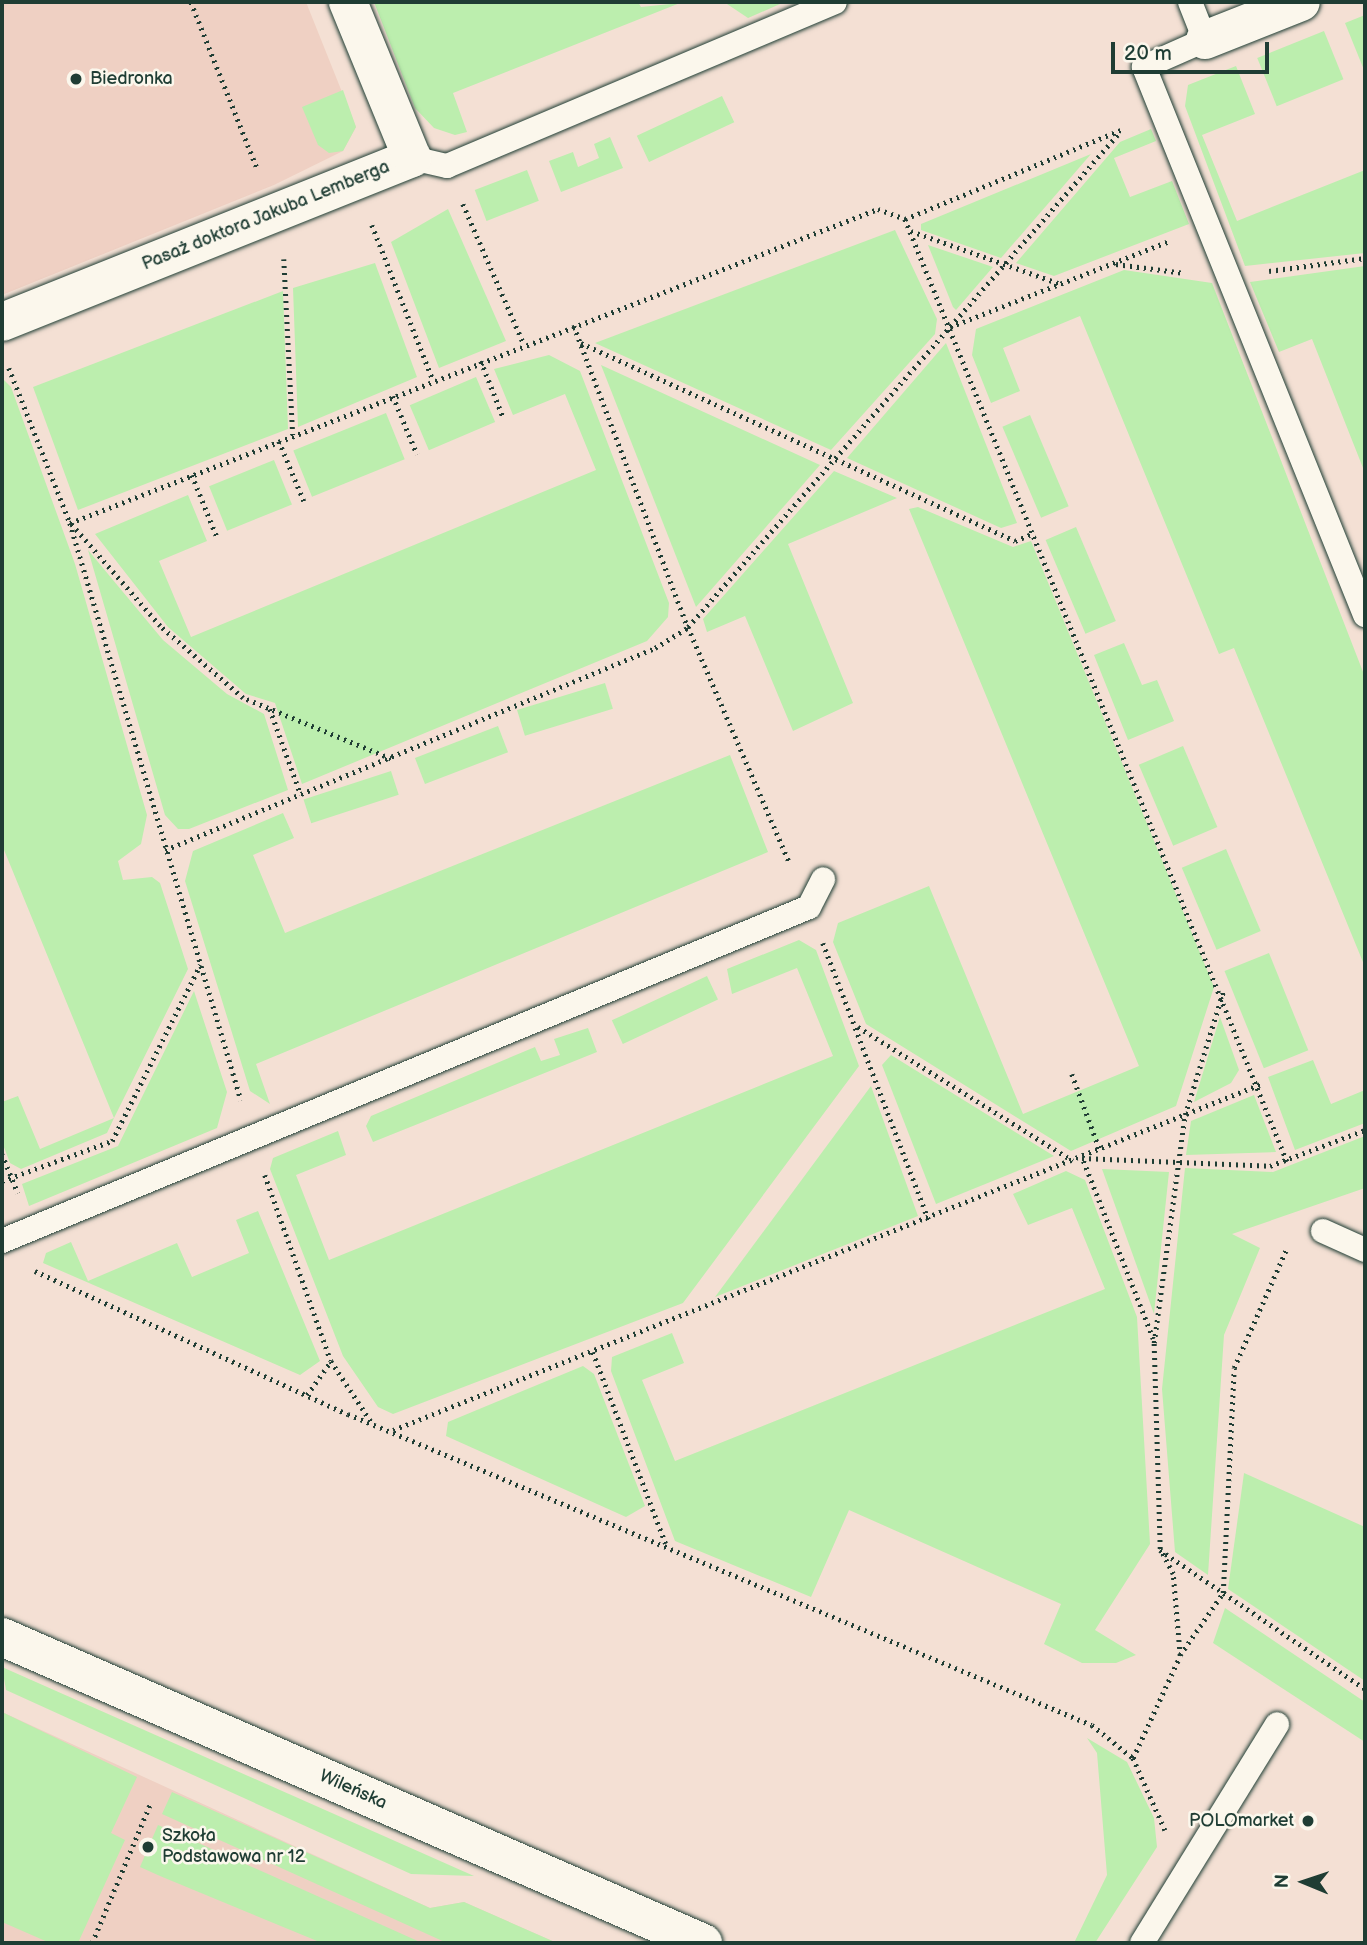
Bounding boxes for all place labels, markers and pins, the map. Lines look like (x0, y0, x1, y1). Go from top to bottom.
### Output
place label: Biedronka (90, 68, 173, 90)
marker: Biedronka (68, 71, 84, 87)
place label: POLOmarket (1189, 1810, 1294, 1832)
marker: POLOmarket (1300, 1813, 1316, 1829)
place label: Szkoła Podstawowa nr 12 (162, 1826, 305, 1868)
marker: Szkoła Podstawowa nr 12 (140, 1839, 156, 1855)

